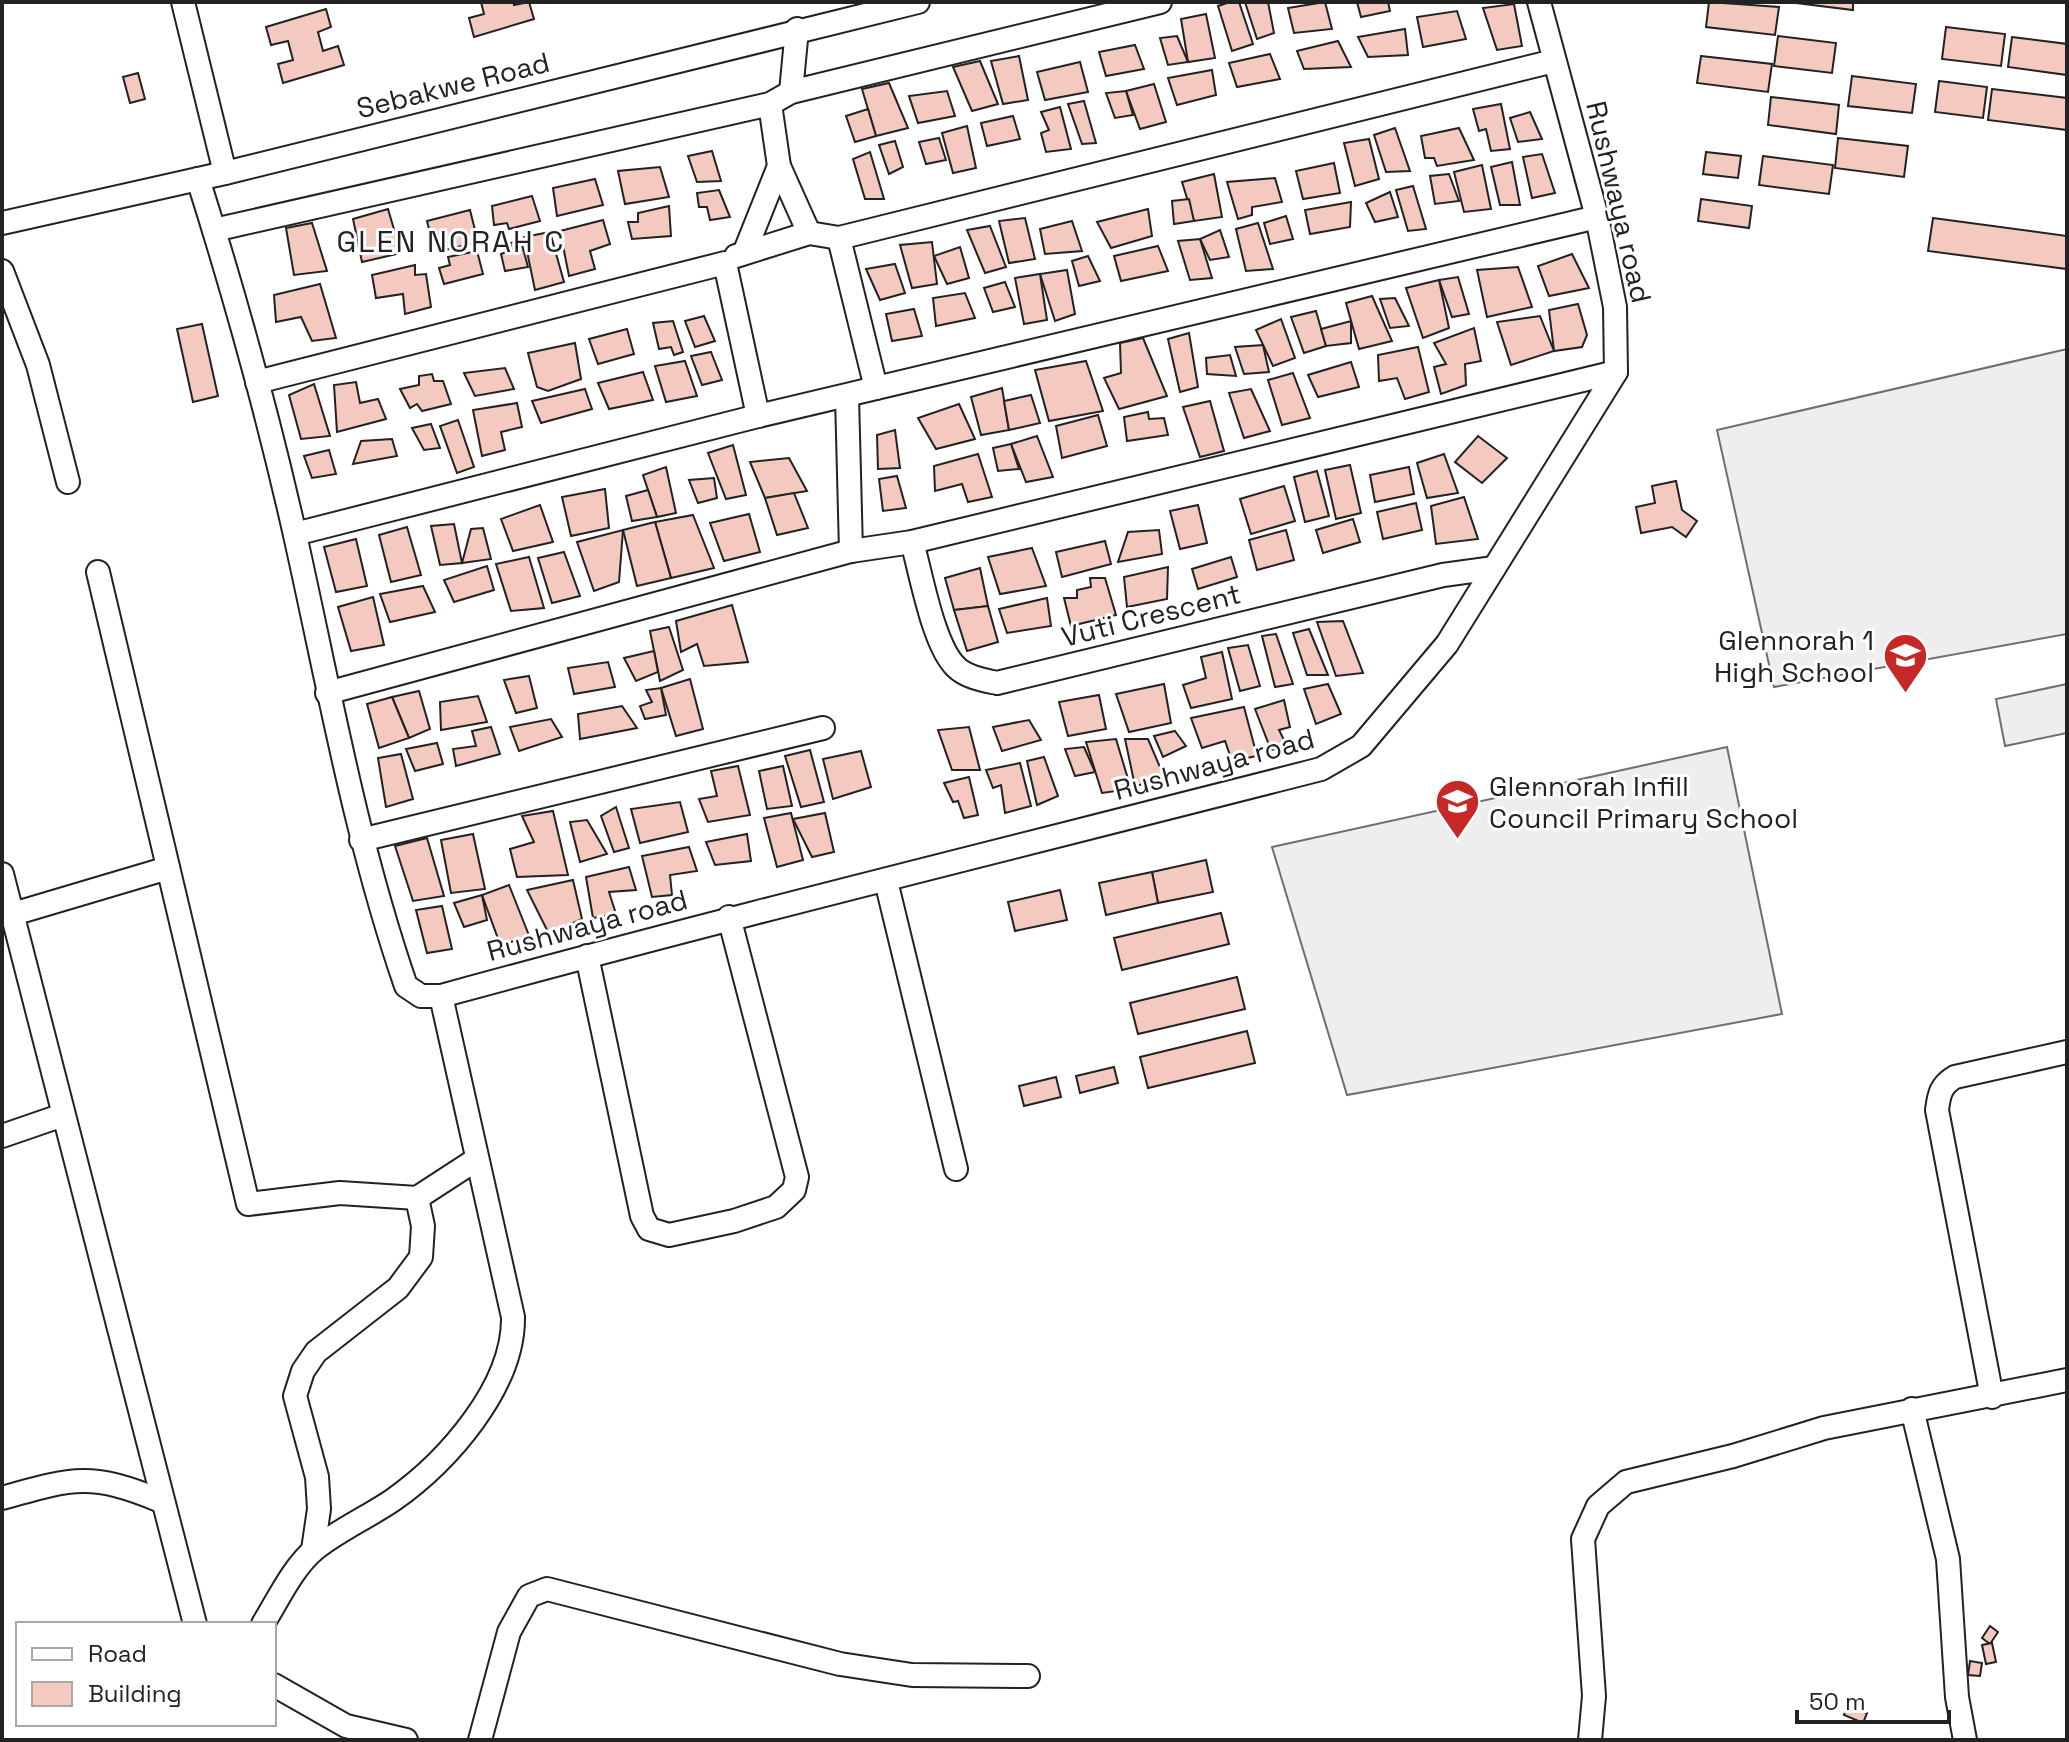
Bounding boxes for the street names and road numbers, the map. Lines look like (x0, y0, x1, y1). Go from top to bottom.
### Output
street label: Sebakwe Road (353, 44, 553, 126)
street label: Rushwaya road (1578, 98, 1660, 306)
street label: Vuti Crescent (1058, 575, 1244, 655)
street label: Rushwaya road (1110, 720, 1318, 808)
street label: Rushwaya road (483, 881, 691, 969)

